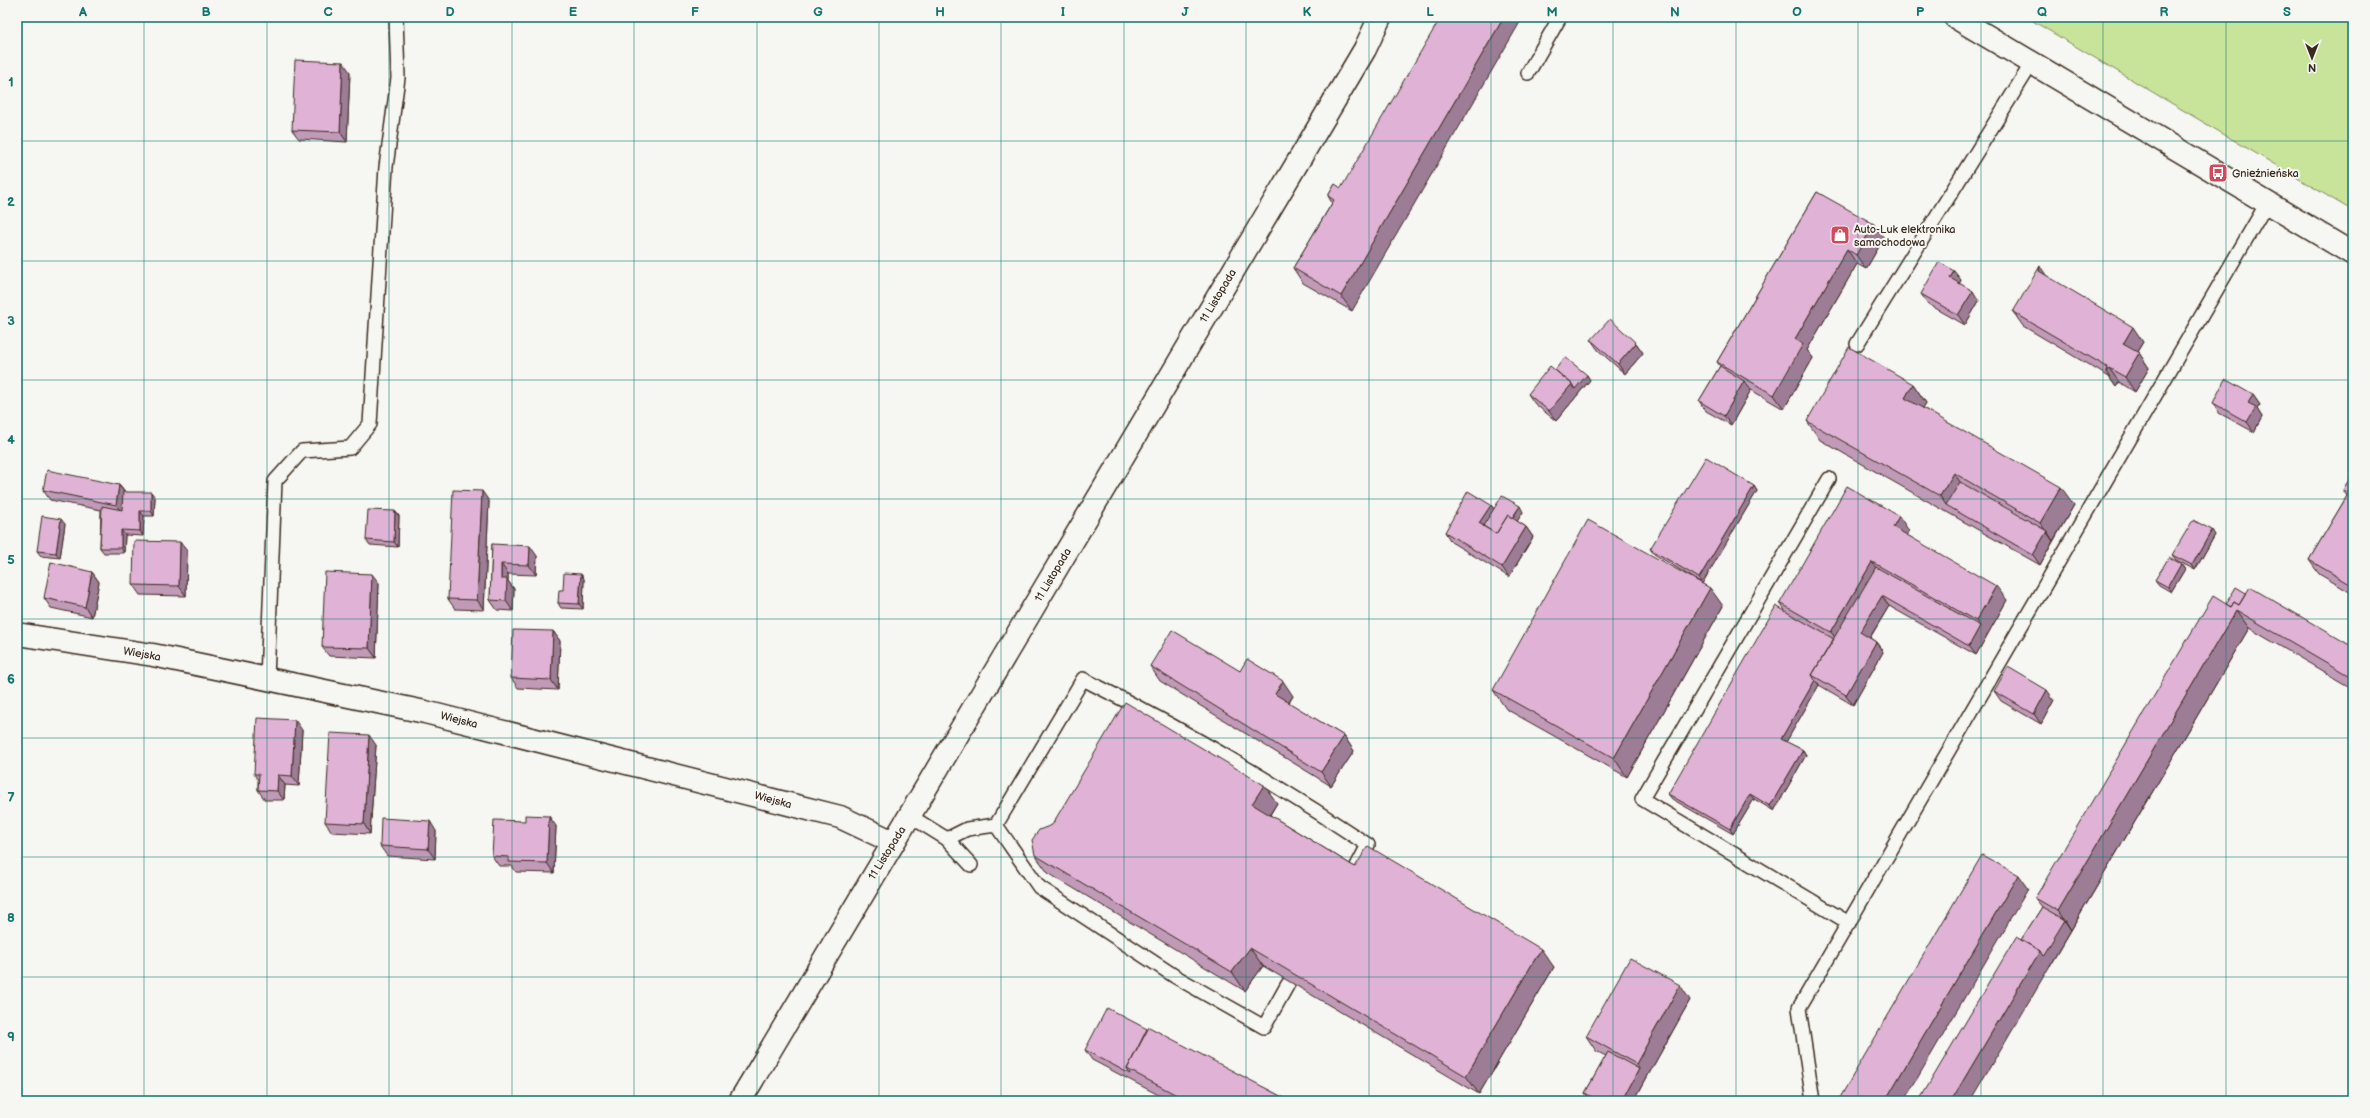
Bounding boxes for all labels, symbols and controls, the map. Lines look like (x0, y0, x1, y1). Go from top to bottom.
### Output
text: A (78, 4, 87, 20)
text: B (201, 4, 211, 20)
text: C (323, 4, 333, 20)
text: D (445, 4, 455, 20)
text: E (569, 4, 578, 20)
text: F (691, 4, 699, 20)
text: G (813, 4, 823, 20)
text: H (935, 4, 945, 20)
text: I (1061, 4, 1065, 20)
text: J (1181, 4, 1189, 20)
text: K (1303, 4, 1312, 20)
text: L (1426, 4, 1434, 20)
text: M (1546, 4, 1558, 20)
text: N (1670, 4, 1680, 20)
text: O (1792, 4, 1802, 20)
text: P (1916, 4, 1925, 20)
text: Q (2037, 4, 2047, 20)
text: R (2160, 4, 2169, 20)
text: S (2283, 4, 2291, 20)
north arrow (2292, 38, 2332, 78)
text: N (2308, 61, 2316, 74)
text: 1 (8, 74, 14, 90)
bus stop icon: Gnieźnieńska (2207, 162, 2229, 184)
place label: Gnieźnieńska (2232, 167, 2299, 180)
text: 2 (7, 194, 15, 210)
place label: Auto-Luk elektronika samochodowa (1854, 223, 1956, 249)
shop icon: Auto-Luk elektronika samochodowa (1829, 224, 1851, 246)
street label: 11 Listopada (1197, 267, 1239, 325)
text: 3 (7, 313, 15, 329)
text: 4 (7, 432, 15, 448)
street label: 11 Listopada (1032, 546, 1074, 604)
text: 5 (7, 552, 15, 568)
street label: Wiejska (122, 644, 162, 664)
text: 6 (7, 671, 15, 687)
street label: Wiejska (439, 709, 479, 731)
street label: Wiejska (753, 789, 793, 811)
text: 7 (7, 790, 15, 806)
street label: 11 Listopada (866, 824, 908, 882)
text: 8 (7, 910, 15, 926)
text: 9 (7, 1029, 15, 1045)

